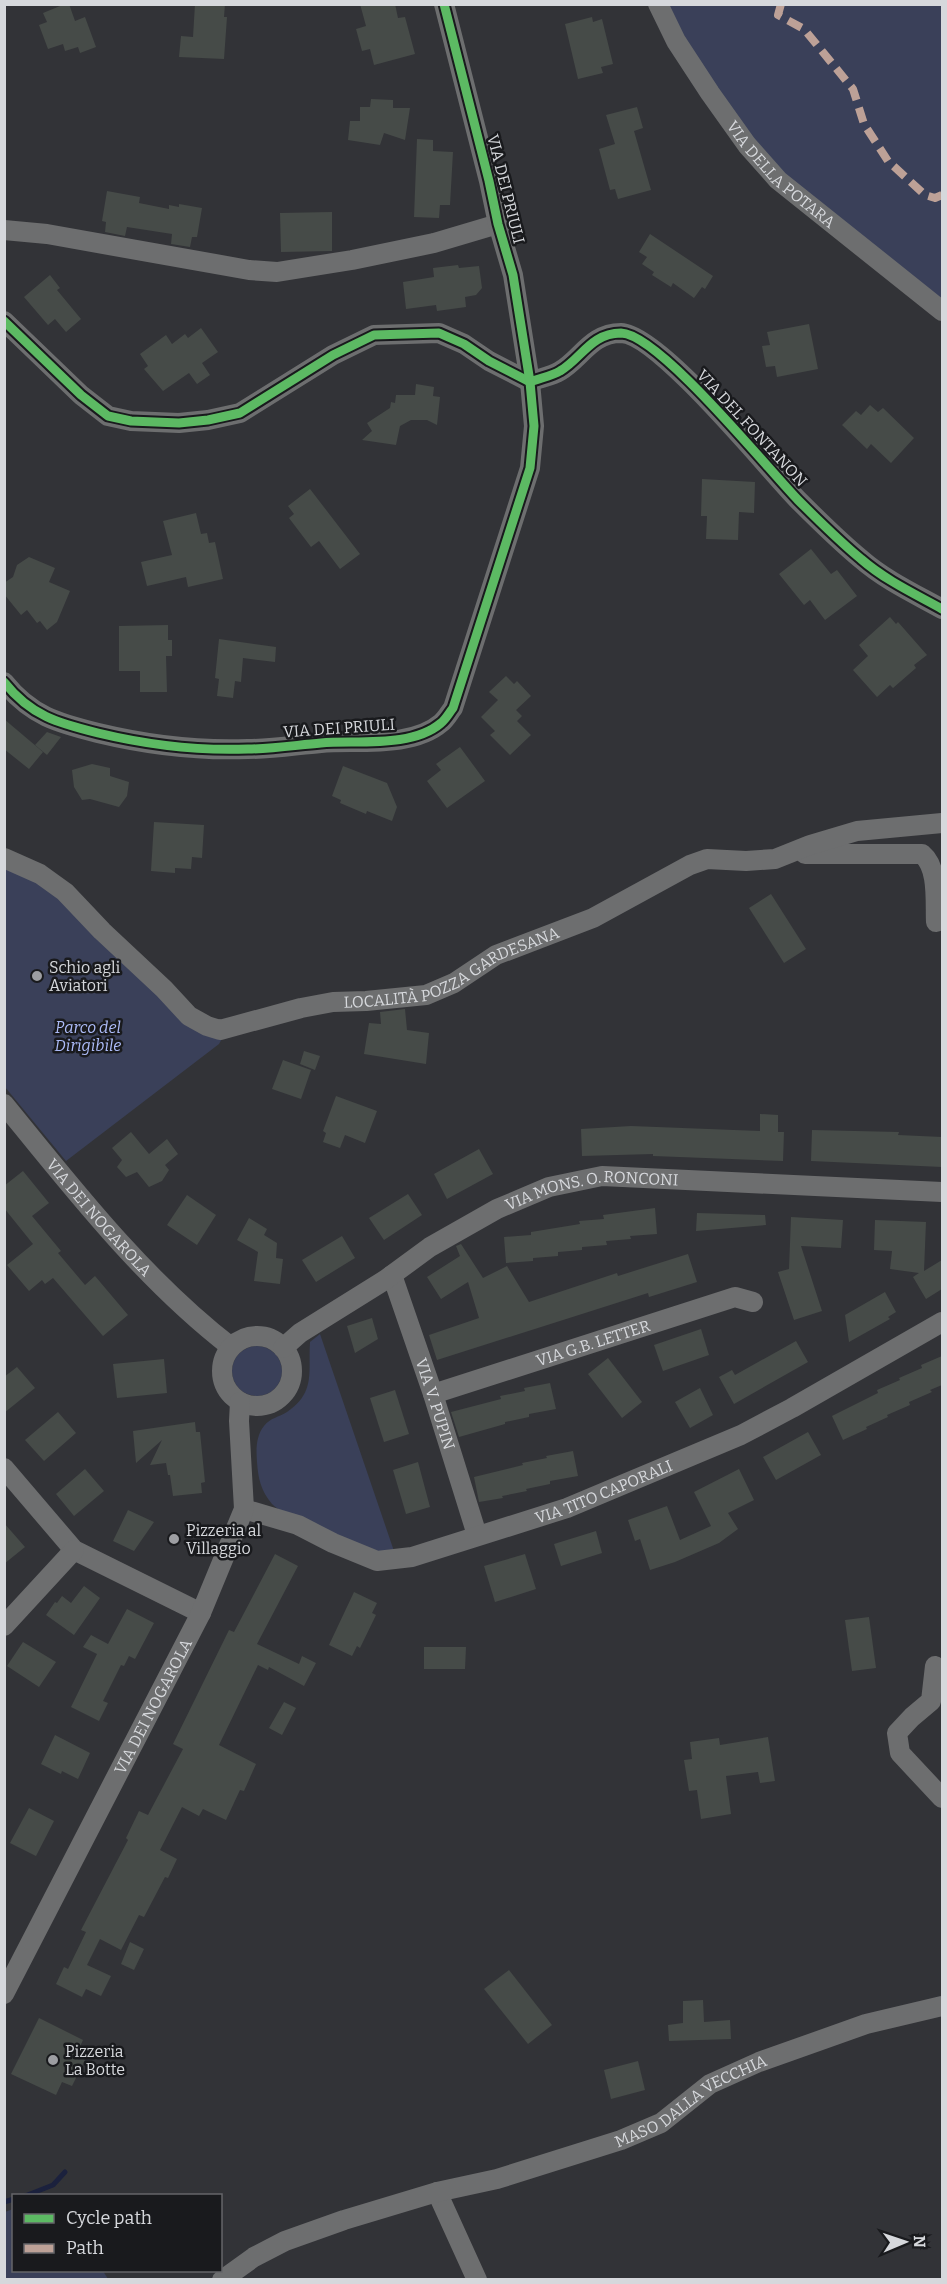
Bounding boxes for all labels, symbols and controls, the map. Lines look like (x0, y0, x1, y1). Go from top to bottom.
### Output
street label: VIA DELLA POTARA (723, 117, 840, 232)
street label: VIA DEI PRIULI (483, 132, 529, 246)
street label: VIA DEL FONTANON (693, 366, 811, 491)
street label: VIA DEI PRIULI (282, 715, 396, 741)
street label: LOCALITÀ POZZA GARDESANA (343, 922, 562, 1011)
place label: Schio agli Aviatori (49, 958, 121, 995)
marker: Schio agli Aviatori (30, 969, 44, 983)
park label: Parco del Dirigibile (55, 1018, 121, 1055)
street label: VIA DEI NOGAROLA (43, 1155, 156, 1280)
street label: VIA MONS. O. RONCONI (502, 1166, 679, 1214)
street label: VIA G.B. LETTER (534, 1315, 653, 1370)
street label: VIA V. PUPIN (412, 1356, 459, 1452)
street label: VIA TITO CAPORALI (532, 1455, 675, 1527)
place label: Pizzeria al Villaggio (186, 1521, 261, 1558)
marker: Pizzeria al Villaggio (167, 1532, 181, 1546)
street label: VIA DEI NOGAROLA (110, 1635, 196, 1777)
place label: Pizzeria La Botte (65, 2042, 125, 2079)
street label: MASO DALLA VECCHIA (612, 2050, 770, 2151)
marker: Pizzeria La Botte (46, 2053, 60, 2067)
legend (12, 2194, 222, 2272)
text: Cycle path (66, 2207, 152, 2229)
north arrow (875, 2212, 935, 2272)
text: N (910, 2235, 929, 2248)
text: Path (66, 2237, 104, 2259)

